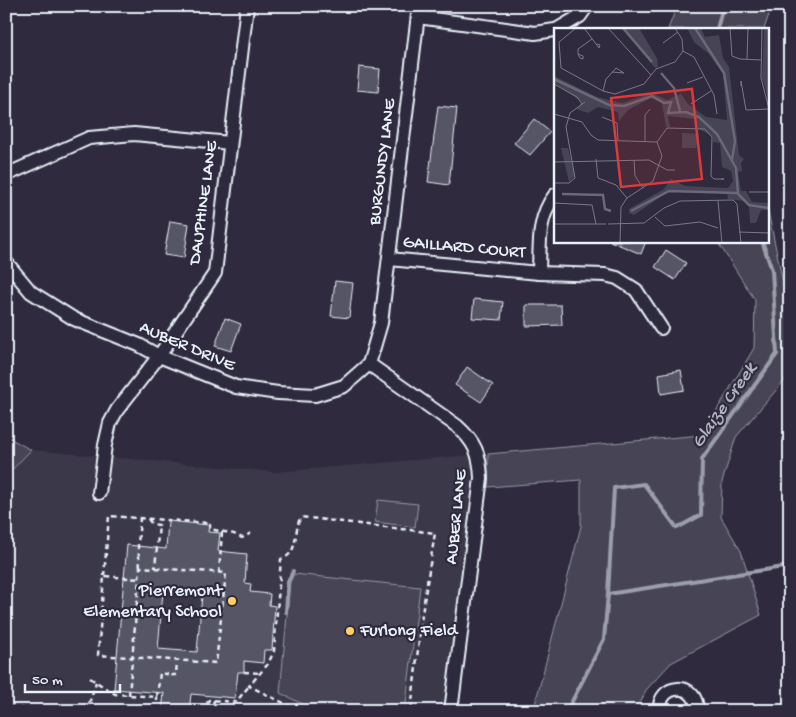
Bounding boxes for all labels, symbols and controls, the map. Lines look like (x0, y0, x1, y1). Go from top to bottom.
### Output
inset map (554, 28, 768, 242)
street label: BURGUNDY LANE (365, 97, 401, 227)
street label: DAUPHINE LANE (185, 139, 223, 267)
street label: GAILLARD COURT (402, 232, 527, 264)
street label: AUBER DRIVE (136, 317, 239, 377)
water label: Glaize Creek (687, 358, 764, 453)
street label: AUBER LANE (442, 468, 473, 565)
place label: Pierremont Elementary School (83, 581, 224, 623)
marker: Pierremont Elementary School (226, 595, 238, 607)
place label: Furlong Field (359, 621, 459, 642)
marker: Furlong Field (344, 625, 356, 637)
scale bar (25, 662, 120, 694)
text: 50 m (32, 672, 63, 690)

